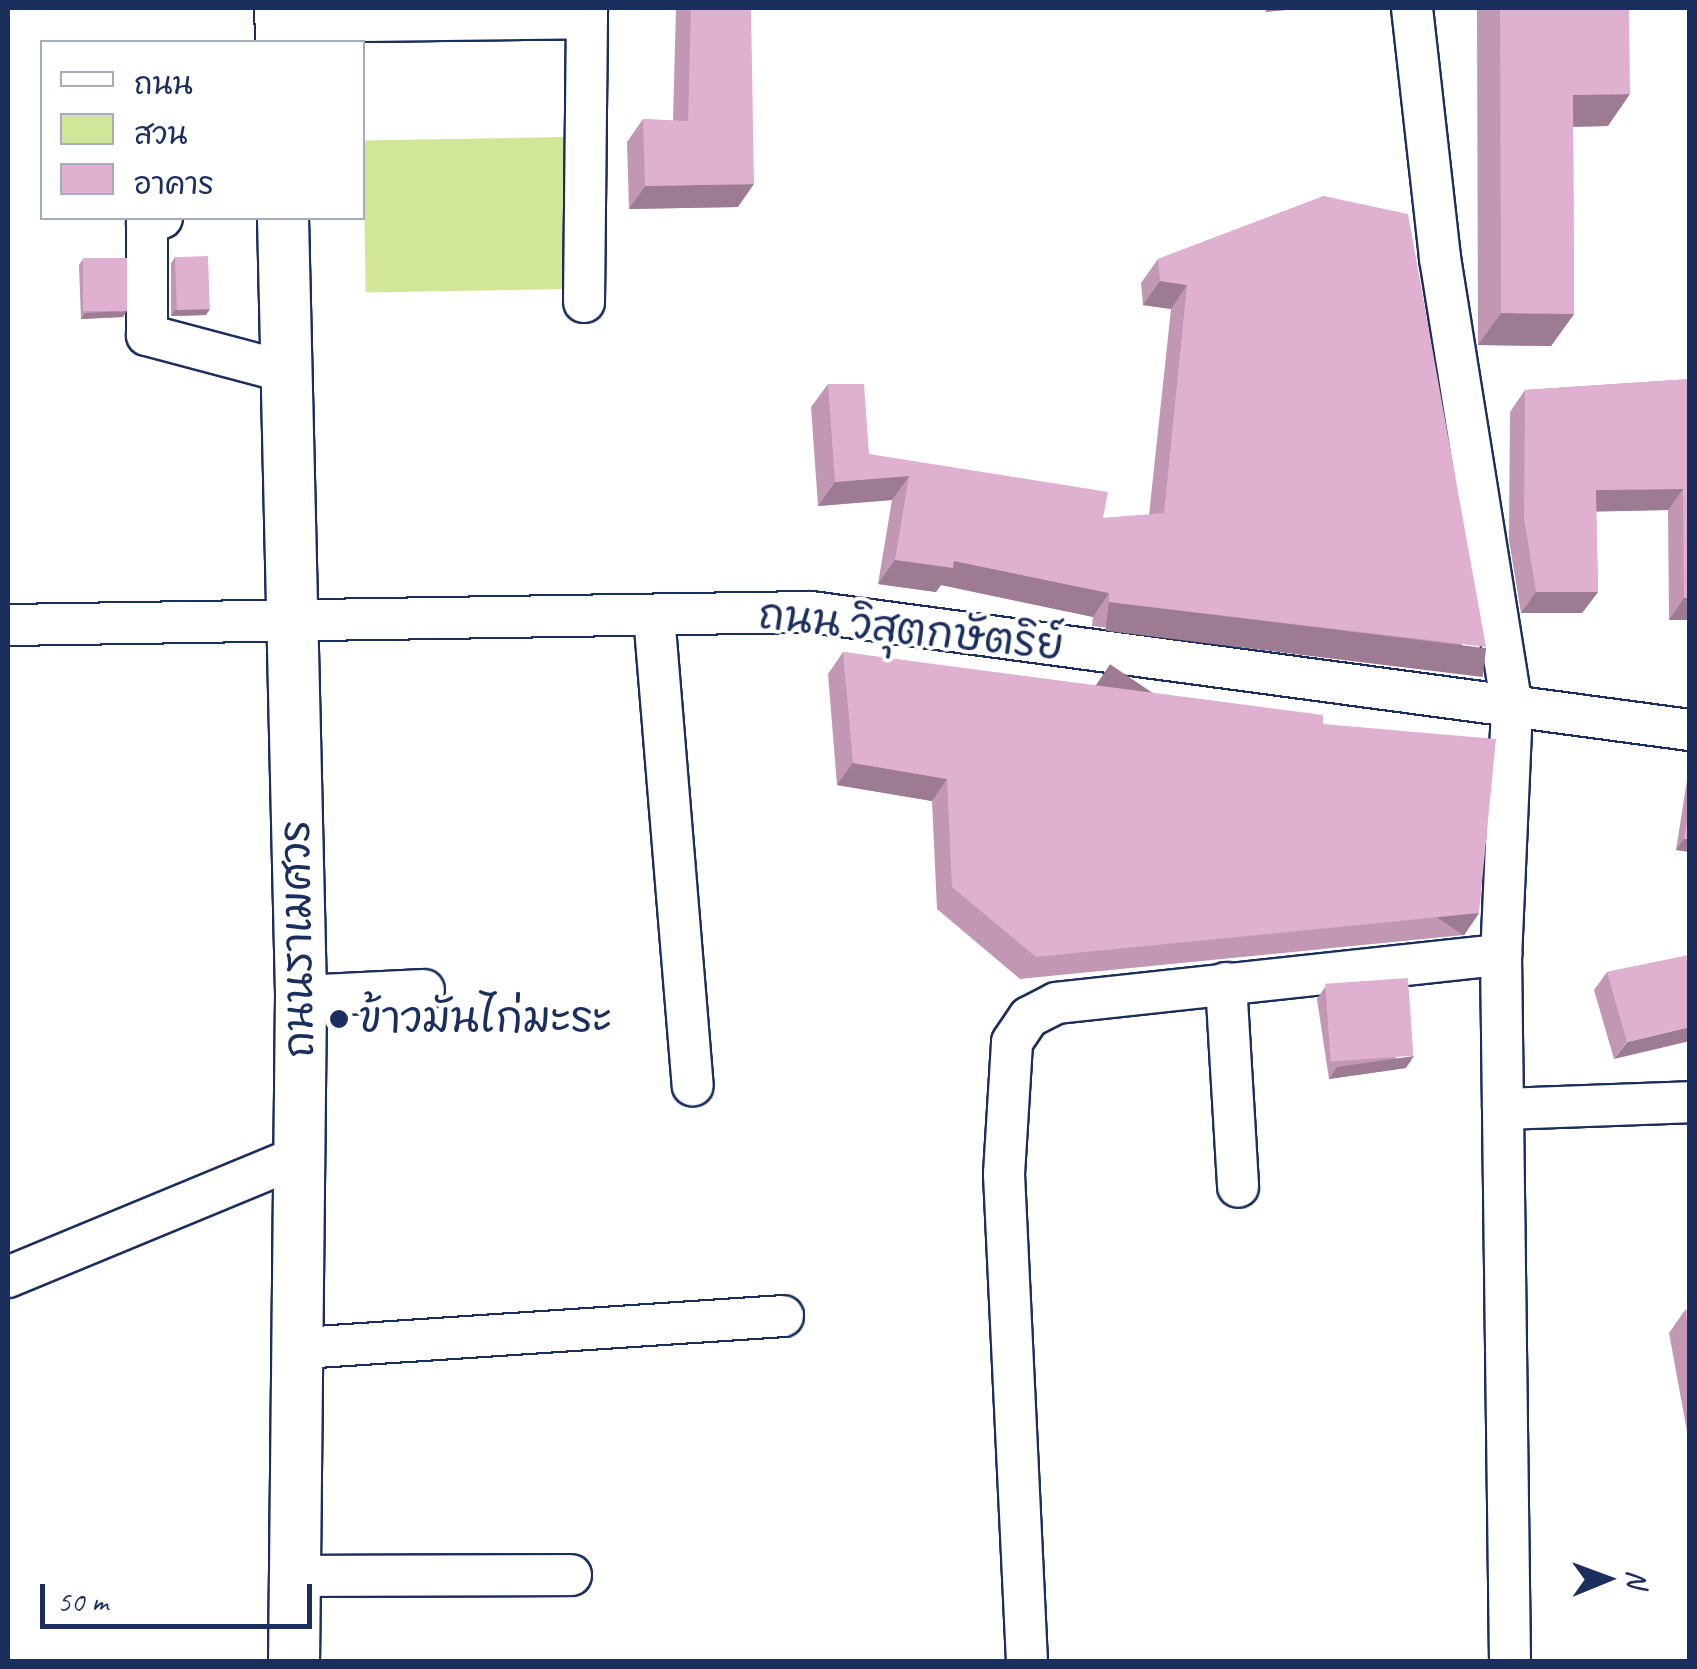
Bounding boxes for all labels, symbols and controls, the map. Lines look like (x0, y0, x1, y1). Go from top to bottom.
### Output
legend (40, 40, 365, 220)
text: ถนน (134, 65, 193, 103)
text: สวน (134, 115, 188, 153)
text: อาคาร (134, 165, 214, 203)
street label: ถนน วิสุตกษัตริย์ (756, 590, 1066, 672)
street label: ถนนราเมศวร (271, 820, 325, 1058)
place label: ข้าวมันไก่มะระ (359, 994, 612, 1044)
marker: ข้าวมันไก่มะระ (328, 1008, 350, 1030)
north arrow (1557, 1529, 1657, 1629)
scale bar (45, 1564, 318, 1626)
text: N (1620, 1569, 1655, 1587)
text: 50 m (57, 1582, 108, 1620)

